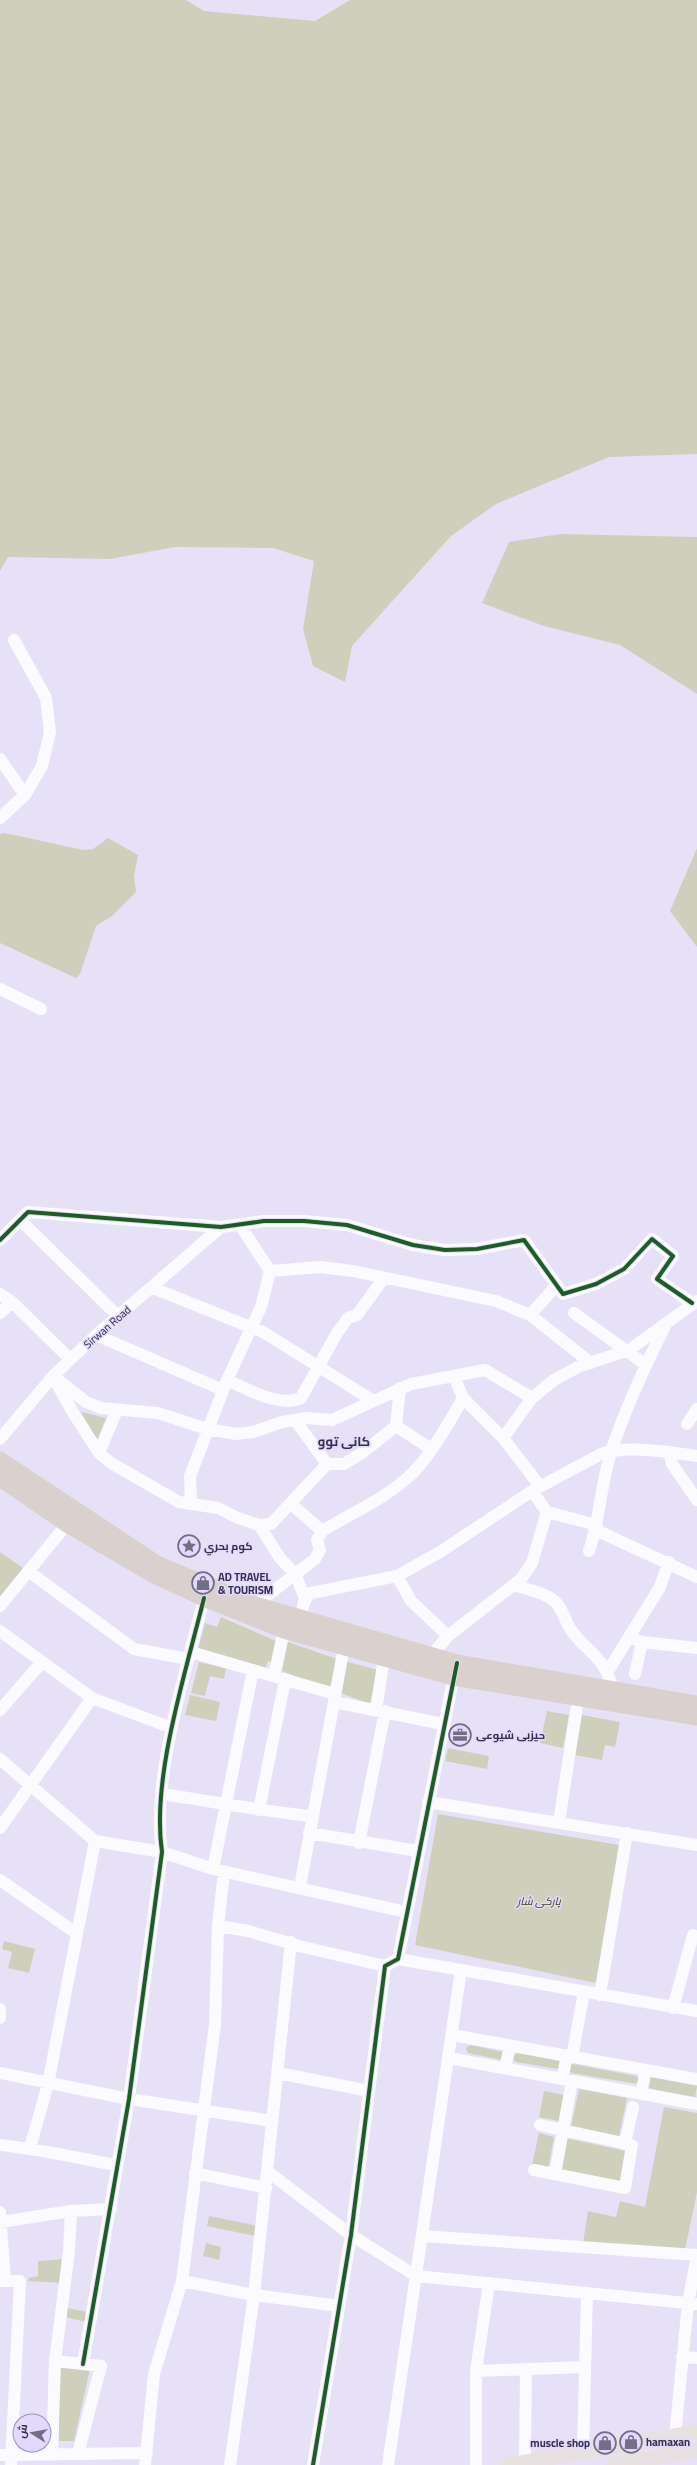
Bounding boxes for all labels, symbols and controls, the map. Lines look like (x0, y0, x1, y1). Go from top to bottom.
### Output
street label: Sirwan Road (78, 1300, 136, 1354)
district label: کانی توو (318, 1429, 370, 1453)
place icon: کوم بحري (176, 1533, 202, 1559)
place label: کوم بحري (204, 1536, 253, 1556)
place label: AD TRAVEL & TOURISM (218, 1567, 273, 1600)
shop icon: AD TRAVEL & TOURISM (190, 1570, 216, 1596)
office icon: حیزبی شیوعی (447, 1722, 473, 1748)
place label: حیزبی شیوعی (476, 1725, 545, 1745)
park label: پاركى شار (515, 1891, 562, 1911)
north arrow (12, 2413, 52, 2453)
text: ش (11, 2422, 33, 2440)
shop icon: hamaxan (618, 2429, 644, 2455)
shop icon: muscle shop (592, 2430, 618, 2456)
place label: hamaxan (646, 2432, 690, 2452)
place label: muscle shop (530, 2433, 590, 2453)

